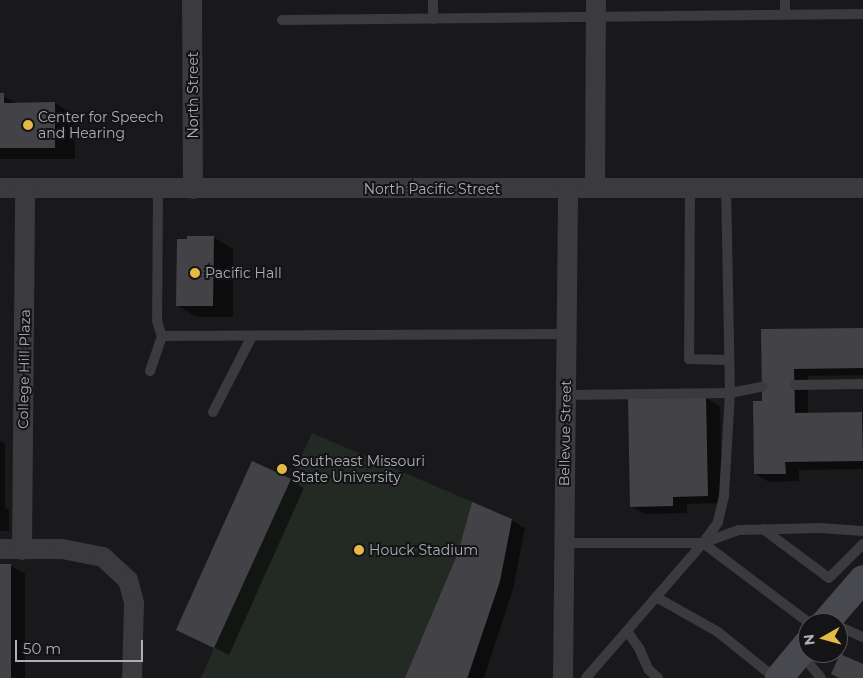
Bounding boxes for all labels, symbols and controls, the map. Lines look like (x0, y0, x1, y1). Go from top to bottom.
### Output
street label: North Street (185, 51, 201, 139)
place label: Center for Speech and Hearing (38, 109, 164, 142)
marker: Center for Speech and Hearing (22, 119, 34, 131)
street label: North Pacific Street (364, 181, 500, 197)
place label: Pacific Hall (205, 265, 282, 281)
marker: Pacific Hall (189, 267, 201, 279)
street label: College Hill Plaza (15, 309, 33, 429)
street label: Bellevue Street (556, 380, 574, 486)
place label: Southeast Missouri State University (292, 453, 425, 486)
marker: Southeast Missouri State University (276, 463, 288, 475)
place label: Houck Stadium (369, 542, 478, 558)
marker: Houck Stadium (353, 544, 365, 556)
north arrow (798, 613, 848, 663)
scale bar (18, 630, 145, 662)
text: N (799, 633, 819, 646)
text: 50 m (23, 639, 61, 658)

